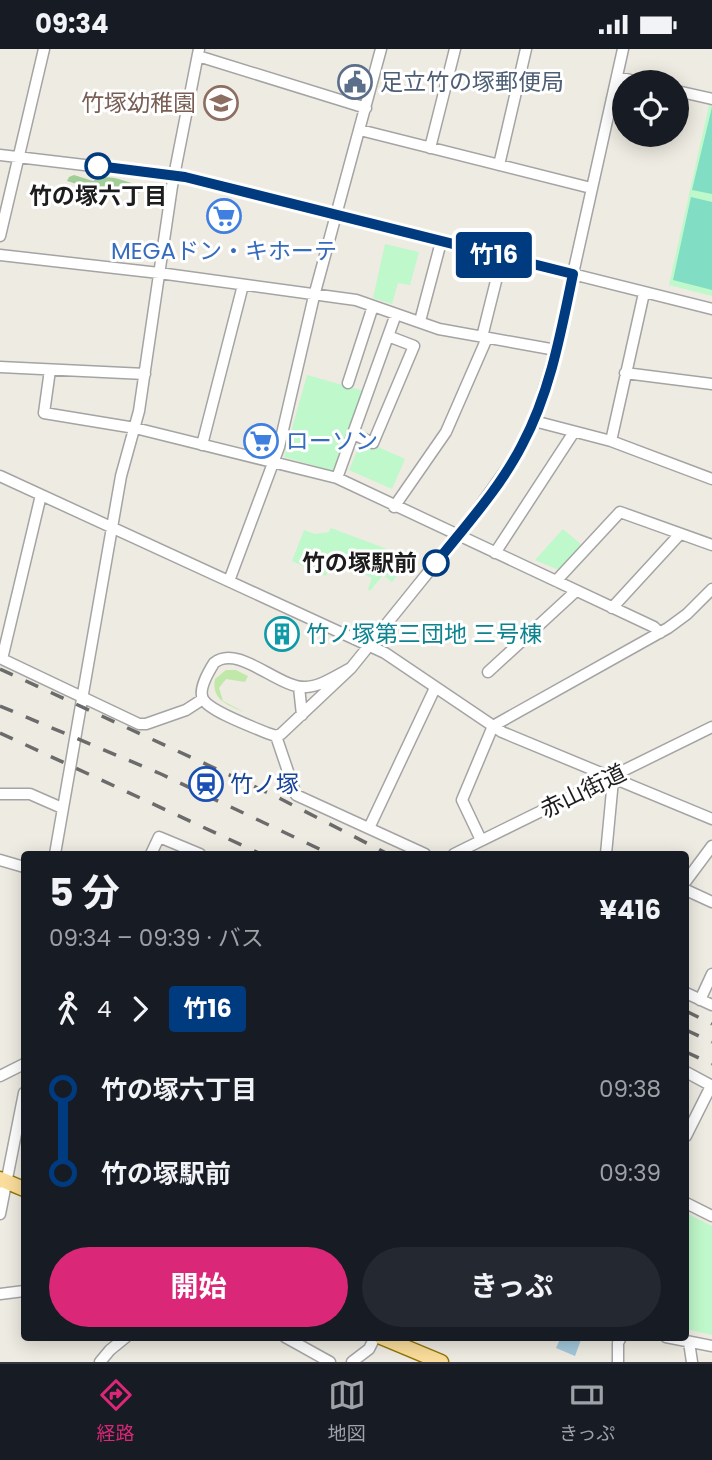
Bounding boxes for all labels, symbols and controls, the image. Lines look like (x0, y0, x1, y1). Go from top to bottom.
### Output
text: 09:34 (35, 6, 109, 42)
public building icon: 足立竹の塚郵便局 (336, 63, 374, 101)
place label: 足立竹の塚郵便局 (380, 66, 564, 98)
map controls (612, 70, 689, 147)
button: locate (612, 70, 689, 147)
school or university icon: 竹塚幼稚園 (202, 84, 240, 122)
place label: 竹塚幼稚園 (81, 87, 196, 119)
marker: 竹の塚六丁目 (85, 153, 111, 179)
place label: 竹の塚六丁目 (29, 180, 167, 212)
supermarket icon: MEGAドン・キホーテ (205, 197, 243, 235)
line badge: 竹16 (454, 232, 534, 278)
place label: MEGAドン・キホーテ (111, 235, 337, 267)
text: 竹16 (470, 238, 518, 271)
supermarket icon: ローソン (242, 422, 280, 460)
place label: ローソン (286, 425, 378, 457)
place label: 竹の塚駅前 (302, 547, 417, 579)
marker: 竹の塚駅前 (423, 550, 449, 576)
building icon: 竹ノ塚第三団地 三号棟 (263, 615, 301, 653)
place label: 竹ノ塚第三団地 三号棟 (306, 618, 542, 650)
street label: 赤山街道 (535, 756, 631, 826)
station icon: 竹ノ塚 (187, 765, 225, 803)
place label: 竹ノ塚 (230, 768, 299, 800)
text: 5 分 (49, 866, 120, 919)
text: ¥416 (600, 892, 661, 928)
text: 09:34 – 09:39 · バス (49, 922, 264, 954)
icon: walk (49, 990, 87, 1028)
icon: forward (121, 990, 159, 1028)
text: 竹16 (183, 992, 232, 1025)
text: 4 (97, 993, 111, 1025)
text: 竹の塚六丁目 (101, 1072, 257, 1108)
text: 09:38 (599, 1073, 661, 1105)
text: 竹の塚駅前 (101, 1156, 231, 1192)
text: 09:39 (599, 1157, 661, 1189)
button: 開始 (49, 1247, 348, 1327)
button: きっぷ (362, 1247, 661, 1327)
tab: 経路 (97, 1376, 135, 1448)
tab: 地図 (328, 1376, 366, 1448)
tab: きっぷ (559, 1376, 615, 1448)

